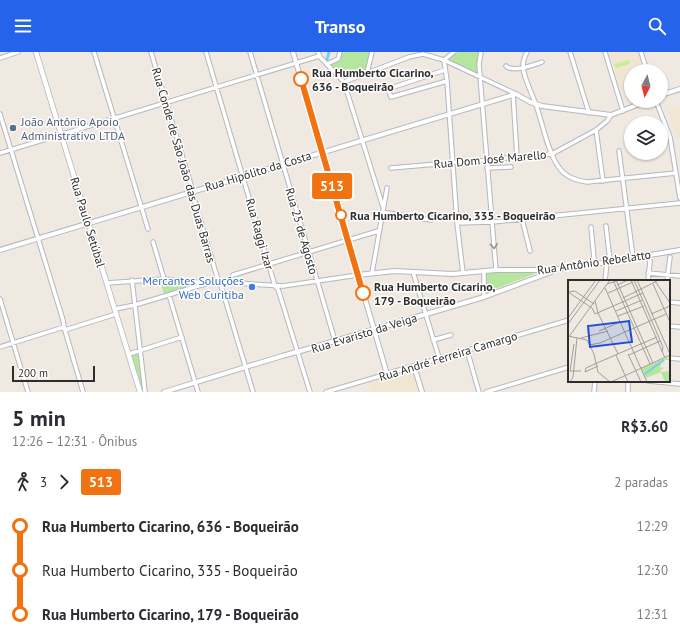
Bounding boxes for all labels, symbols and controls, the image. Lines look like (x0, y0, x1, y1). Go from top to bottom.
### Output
icon: menu (12, 15, 34, 37)
text: Transo (315, 15, 365, 38)
icon: search (646, 15, 668, 37)
north arrow (624, 64, 668, 108)
map controls (624, 64, 668, 160)
place label: Rua Humberto Cicarino, 636 - Boqueirão (312, 65, 434, 94)
street label: Rua Conde de São João das Duas Barras (149, 66, 219, 264)
marker: Rua Humberto Cicarino, 636 - Boqueirão (293, 71, 309, 87)
place label: João Antônio Apoio Administrativo LTDA (20, 114, 125, 143)
button: layers (624, 116, 668, 160)
marker: João Antônio Apoio Administrativo LTDA (8, 123, 18, 133)
street label: Rua Dom José Marello (433, 147, 547, 171)
street label: Rua Hipólito da Costa (203, 148, 313, 194)
line badge: 513 (309, 173, 355, 199)
street label: Rua Paulo Setúbal (67, 175, 109, 269)
text: 513 (320, 177, 344, 195)
street label: Rua 25 de Agosto (282, 186, 322, 276)
street label: Rua Raggi Izar (243, 196, 277, 272)
place label: Rua Humberto Cicarino, 335 - Boqueirão (350, 208, 556, 223)
marker: Rua Humberto Cicarino, 335 - Boqueirão (335, 209, 347, 221)
one-way arrow (489, 243, 498, 249)
street label: Rua Antônio Rebelatto (536, 247, 652, 277)
place label: Mercantes Soluções Web Curitiba (143, 273, 244, 302)
place label: Rua Humberto Cicarino, 179 - Boqueirão (374, 279, 496, 308)
inset map (568, 280, 670, 382)
marker: Mercantes Soluções Web Curitiba (247, 282, 257, 292)
marker: Rua Humberto Cicarino, 179 - Boqueirão (355, 285, 371, 301)
street label: Rua Evaristo da Veiga (309, 310, 419, 356)
street label: Rua André Ferreira Camargo (377, 328, 519, 384)
scale bar (12, 364, 95, 383)
text: 200 m (18, 366, 48, 380)
text: 5 min (12, 404, 66, 432)
text: R$3.60 (621, 417, 668, 436)
text: 12:26 – 12:31 · Ônibus (12, 433, 137, 450)
icon: walk (12, 471, 34, 493)
icon: forward (53, 471, 75, 493)
text: 513 (89, 473, 113, 491)
text: 3 (40, 474, 47, 491)
text: 2 paradas (614, 474, 668, 491)
text: Rua Humberto Cicarino, 636 - Boqueirão (42, 517, 299, 536)
text: 12:29 (637, 518, 668, 535)
text: Rua Humberto Cicarino, 335 - Boqueirão (42, 561, 298, 580)
text: 12:30 (637, 562, 668, 579)
text: Rua Humberto Cicarino, 179 - Boqueirão (42, 605, 299, 624)
text: 12:31 (637, 606, 668, 623)

